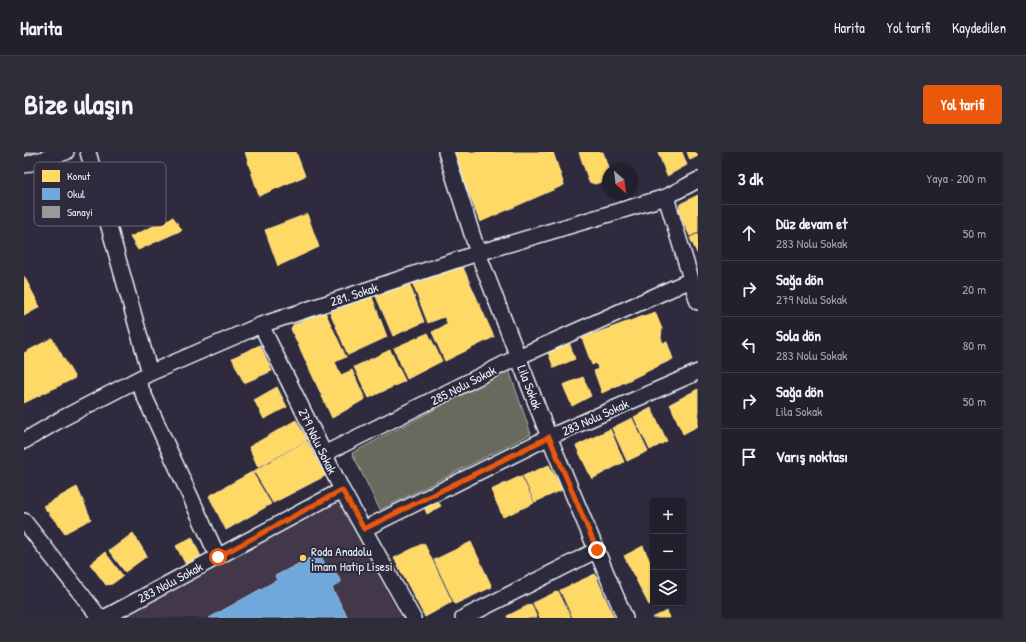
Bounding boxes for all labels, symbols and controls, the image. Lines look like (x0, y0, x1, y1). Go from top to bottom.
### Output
text: Harita (20, 15, 62, 41)
text: Harita (834, 18, 865, 37)
text: Yol tarifi (887, 18, 930, 37)
text: Kaydedilen (952, 18, 1006, 37)
text: Bize ulaşın (24, 85, 133, 123)
button: Yol tarifi (923, 85, 1002, 124)
legend (34, 162, 166, 226)
north arrow (602, 164, 638, 200)
text: 3 dk (738, 167, 763, 190)
text: Konut (67, 169, 91, 183)
text: Yaya · 200 m (926, 169, 986, 187)
text: Okul (67, 187, 85, 201)
text: Sanayi (67, 205, 93, 219)
text: Düz devam et (776, 213, 847, 234)
icon: ahead (738, 222, 760, 244)
text: 50 m (963, 224, 986, 242)
text: 283 Nolu Sokak (776, 234, 847, 252)
text: Sağa dön (776, 269, 823, 290)
street label: 281. Sokak (328, 278, 381, 310)
icon: right (738, 278, 760, 300)
text: 20 m (962, 280, 986, 298)
text: 279 Nolu Sokak (776, 290, 847, 308)
text: Sola dön (776, 325, 821, 346)
icon: left (738, 334, 760, 356)
text: 80 m (963, 336, 986, 354)
text: 283 Nolu Sokak (776, 346, 847, 364)
street label: 285 Nolu Sokak (427, 361, 499, 409)
street label: Lila Sokak (513, 362, 547, 412)
text: Sağa dön (776, 381, 823, 402)
icon: right (738, 390, 760, 412)
text: 50 m (963, 392, 986, 410)
street label: 283 Nolu Sokak (559, 394, 632, 440)
text: Lila Sokak (776, 402, 822, 420)
street label: 279 Nolu Sokak (294, 405, 342, 477)
icon: arrive (738, 446, 760, 468)
text: Varış noktası (776, 446, 848, 467)
map controls (650, 498, 686, 606)
button: + (650, 498, 686, 534)
button: − (650, 534, 686, 570)
route end (588, 541, 606, 559)
place label: Roda Anadolu İmam Hatip Lisesi (311, 542, 393, 575)
route start (209, 548, 227, 566)
marker: Roda Anadolu İmam Hatip Lisesi (298, 553, 308, 563)
street label: 283 Nolu Sokak (134, 557, 206, 607)
button: layers (650, 570, 686, 606)

